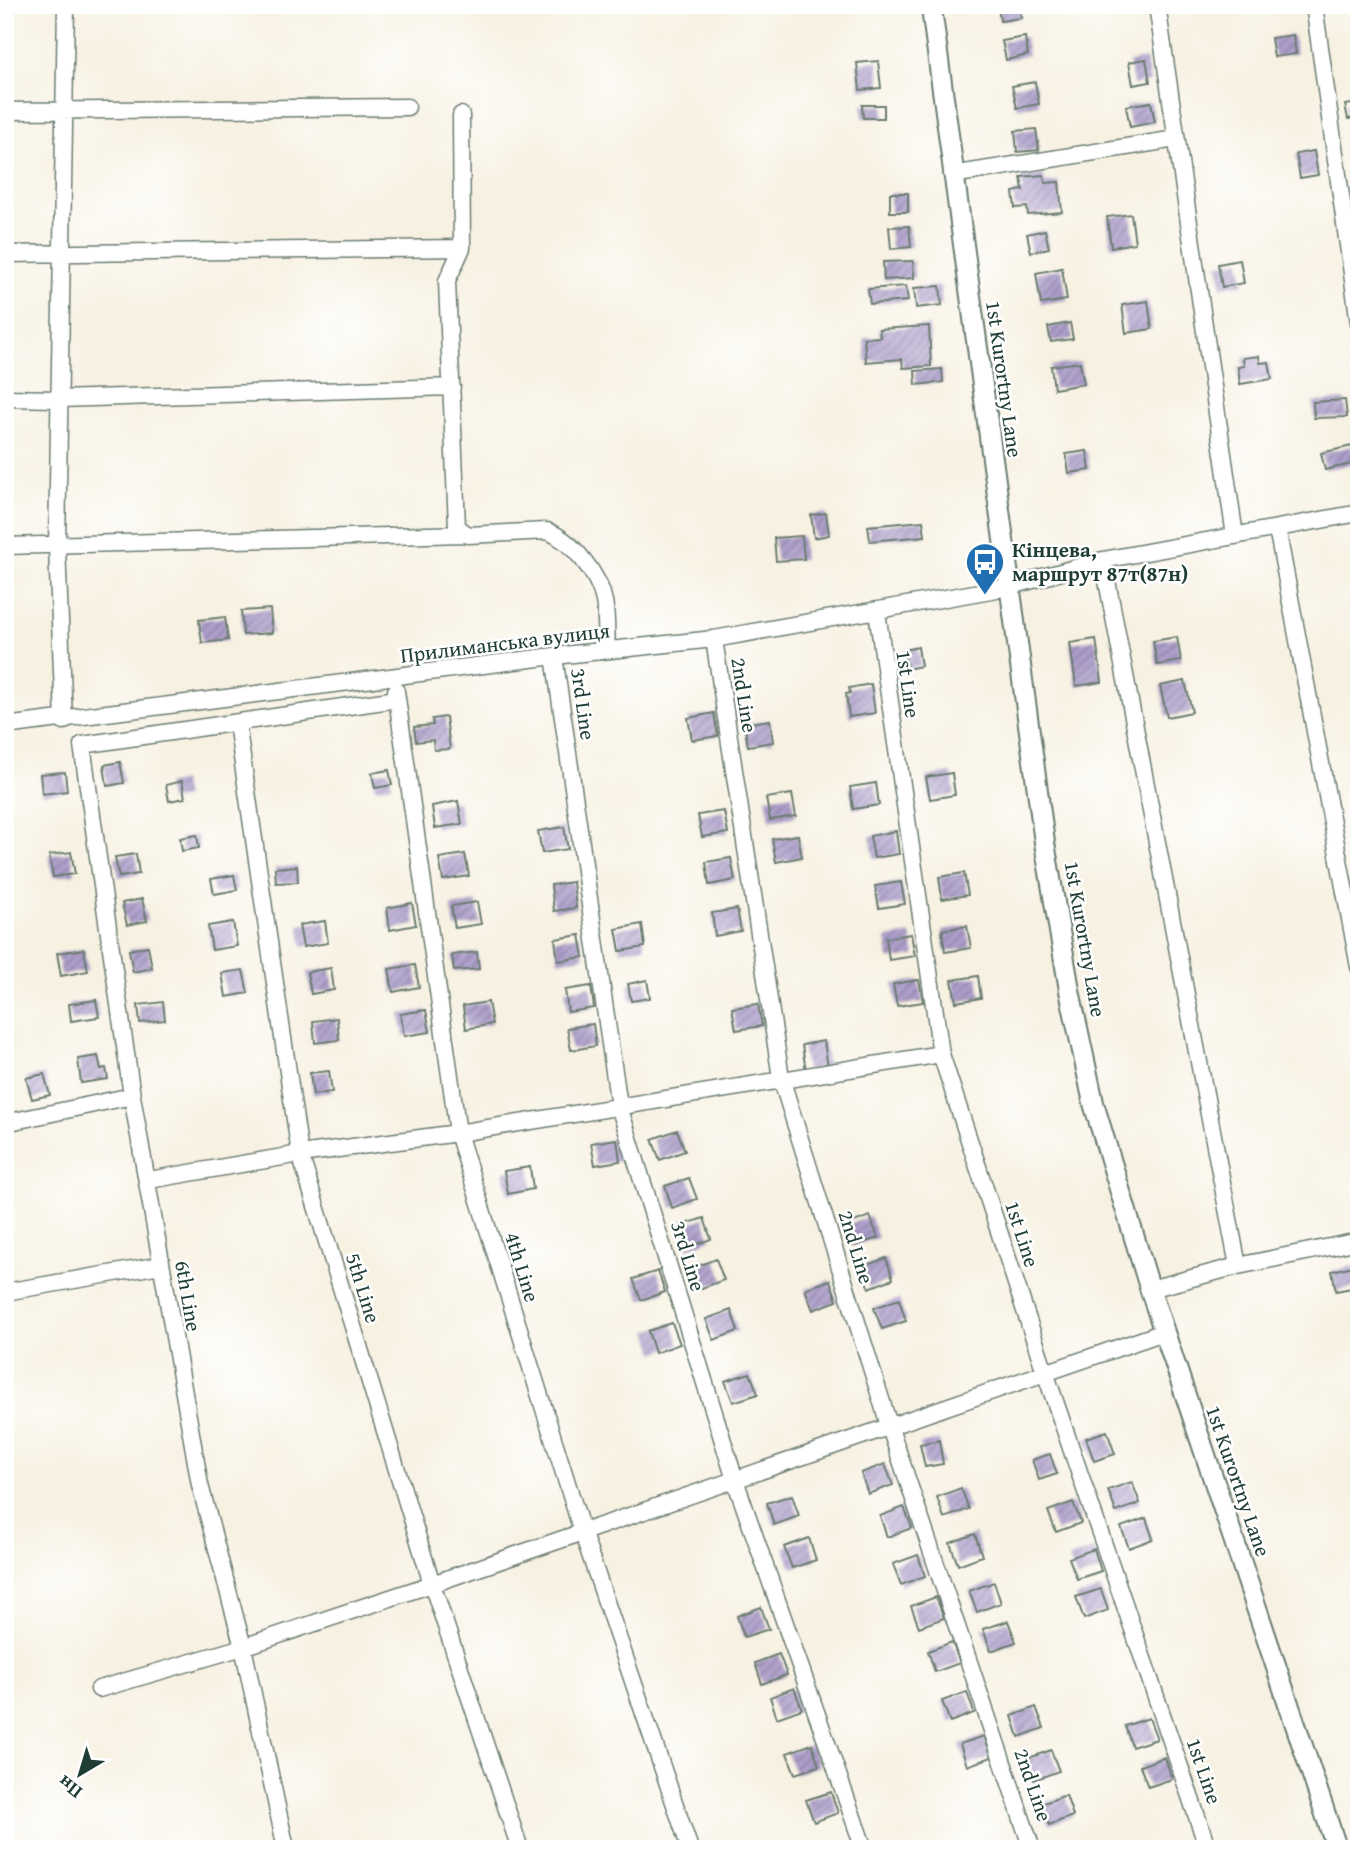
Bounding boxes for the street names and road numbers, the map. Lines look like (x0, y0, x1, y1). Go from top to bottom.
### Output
street label: 1st Kurortny Lane (978, 299, 1031, 459)
street label: Прилиманська вулиця (398, 614, 612, 671)
street label: 1st Line (888, 648, 929, 720)
street label: 2nd Line (723, 655, 766, 735)
street label: 3rd Line (563, 666, 604, 742)
street label: 1st Kurortny Lane (1057, 858, 1115, 1020)
street label: 1st Line (997, 1197, 1048, 1271)
street label: 2nd Line (831, 1206, 882, 1288)
street label: 3rd Line (663, 1217, 714, 1295)
street label: 4th Line (497, 1228, 548, 1306)
street label: 5th Line (338, 1249, 389, 1327)
street label: 6th Line (167, 1258, 210, 1334)
street label: 1st Kurortny Lane (1198, 1401, 1279, 1561)
street label: 1st Line (1179, 1734, 1230, 1808)
street label: 2nd Line (1007, 1744, 1060, 1826)

